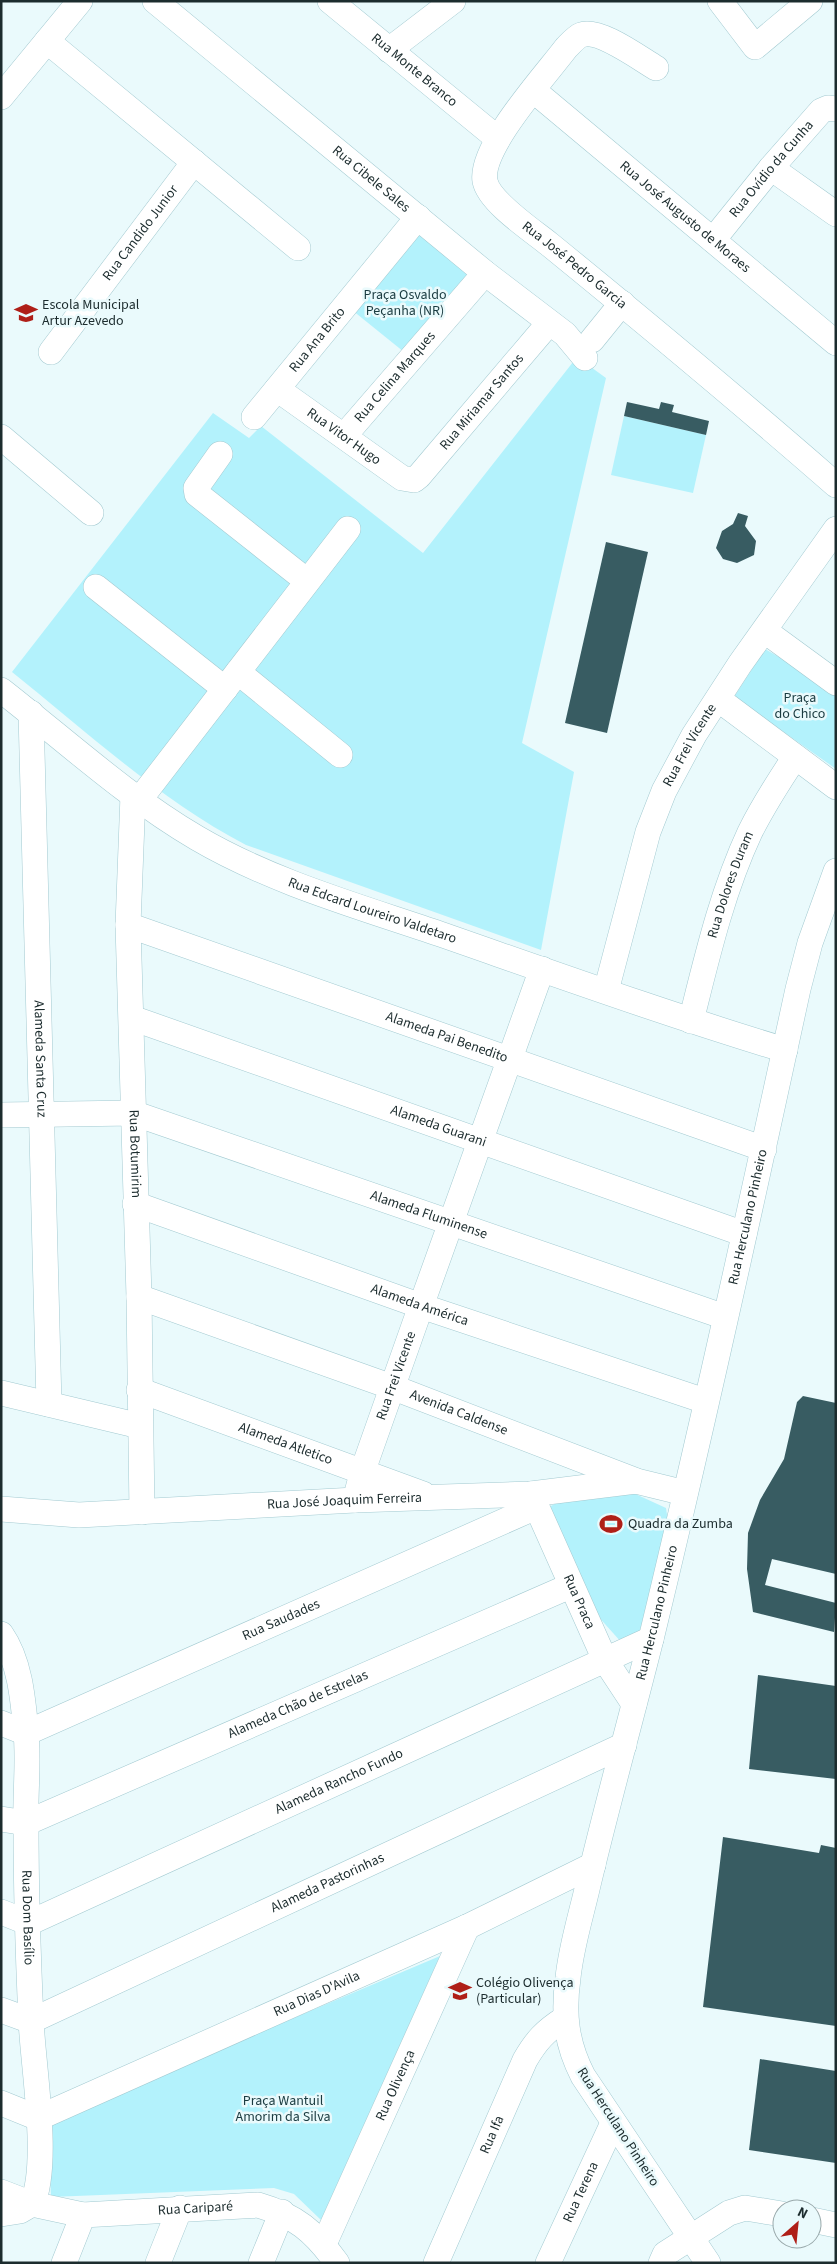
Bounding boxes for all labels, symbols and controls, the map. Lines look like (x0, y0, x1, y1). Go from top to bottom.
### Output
street label: Rua Monte Branco (367, 29, 462, 112)
street label: Rua Ovídio da Cunha (725, 116, 818, 222)
street label: Rua Cibele Sales (328, 141, 415, 217)
street label: Rua José Augusto de Moraes (615, 156, 755, 278)
street label: Rua Candido Junior (98, 181, 183, 285)
street label: Rua José Pedro Garcia (517, 217, 631, 314)
park label: Praça Osvaldo Peçanha (NR) (363, 285, 447, 321)
place label: Escola Municipal Artur Azevedo (42, 295, 140, 331)
school or university icon: Escola Municipal Artur Azevedo (13, 300, 39, 326)
street label: Rua Ana Brito (285, 303, 350, 377)
street label: Rua Celina Marques (350, 327, 440, 427)
street label: Rua Miriamar Santos (435, 349, 529, 455)
street label: Rua Vitor Hugo (302, 403, 385, 470)
park label: Praça do Chico (775, 688, 825, 724)
street label: Rua Frei Vicente (658, 700, 722, 790)
street label: Rua Dolores Duram (703, 828, 759, 941)
street label: Rua Edcard Loureiro Valdetaro (285, 872, 459, 949)
street label: Alameda Santa Cruz (28, 1000, 52, 1118)
street label: Alameda Pai Benedito (383, 1007, 511, 1068)
street label: Alameda Guarani (388, 1100, 489, 1152)
street label: Rua Botumirim (123, 1109, 146, 1198)
street label: Rua Herculano Pinheiro (723, 1147, 773, 1287)
street label: Alameda Fluminense (368, 1186, 490, 1244)
street label: Alameda América (368, 1279, 471, 1331)
street label: Rua Frei Vicente (371, 1329, 421, 1423)
street label: Avenida Caldense (407, 1385, 511, 1441)
street label: Alameda Atletico (236, 1417, 335, 1470)
street label: Rua José Joaquim Ferreira (266, 1488, 422, 1515)
sports icon: Quadra da Zumba (598, 1511, 624, 1537)
place label: Quadra da Zumba (628, 1514, 733, 1534)
street label: Rua Herculano Pinheiro (631, 1543, 683, 1683)
street label: Rua Praca (558, 1571, 600, 1632)
street label: Rua Saudades (239, 1594, 323, 1646)
street label: Alameda Chão de Estrelas (225, 1665, 371, 1744)
street label: Alameda Rancho Fundo (272, 1743, 406, 1819)
street label: Alameda Pastorinhas (267, 1848, 388, 1918)
street label: Rua Dom Basílio (16, 1870, 39, 1966)
street label: Rua Dias D'Avila (270, 1966, 363, 2022)
place label: Colégio Olivença (Particular) (476, 1973, 574, 2009)
school or university icon: Colégio Olivença (Particular) (447, 1978, 473, 2004)
street label: Rua Olivença (371, 2047, 420, 2124)
street label: Rua Herculano Pinheiro (572, 2064, 664, 2190)
park label: Praça Wantuil Amorim da Silva (236, 2091, 330, 2127)
street label: Rua Ifa (475, 2112, 509, 2157)
street label: Rua Terena (558, 2158, 604, 2226)
street label: Rua Cariparé (157, 2196, 234, 2221)
north arrow (772, 2199, 822, 2249)
text: N (794, 2202, 811, 2224)

